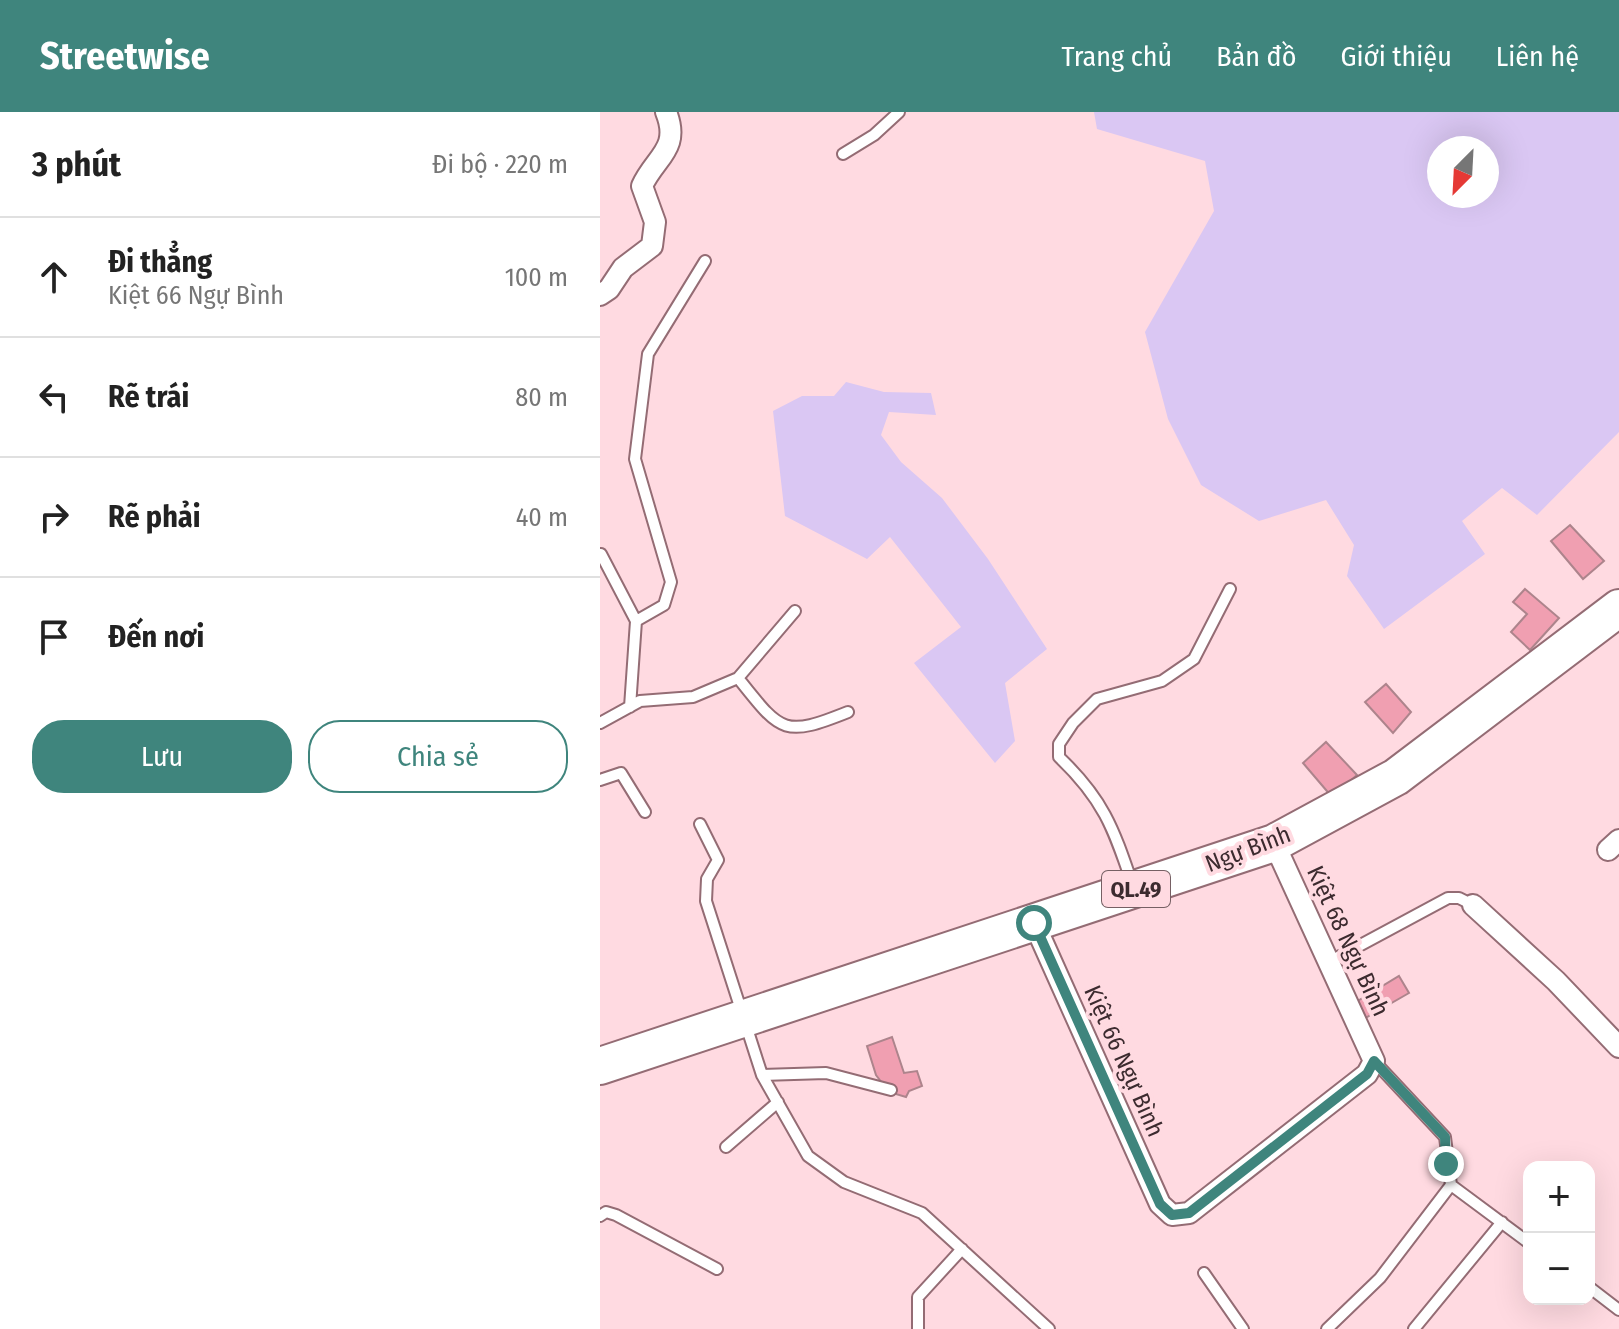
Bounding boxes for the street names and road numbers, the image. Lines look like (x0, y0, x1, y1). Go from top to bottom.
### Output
street label: Ngự Bình (1201, 820, 1295, 878)
street label: Kiệt 68 Ngự Bình (1301, 861, 1395, 1021)
road number: QL.49 (1102, 871, 1170, 907)
street label: Kiệt 66 Ngự Bình (1078, 981, 1170, 1141)

